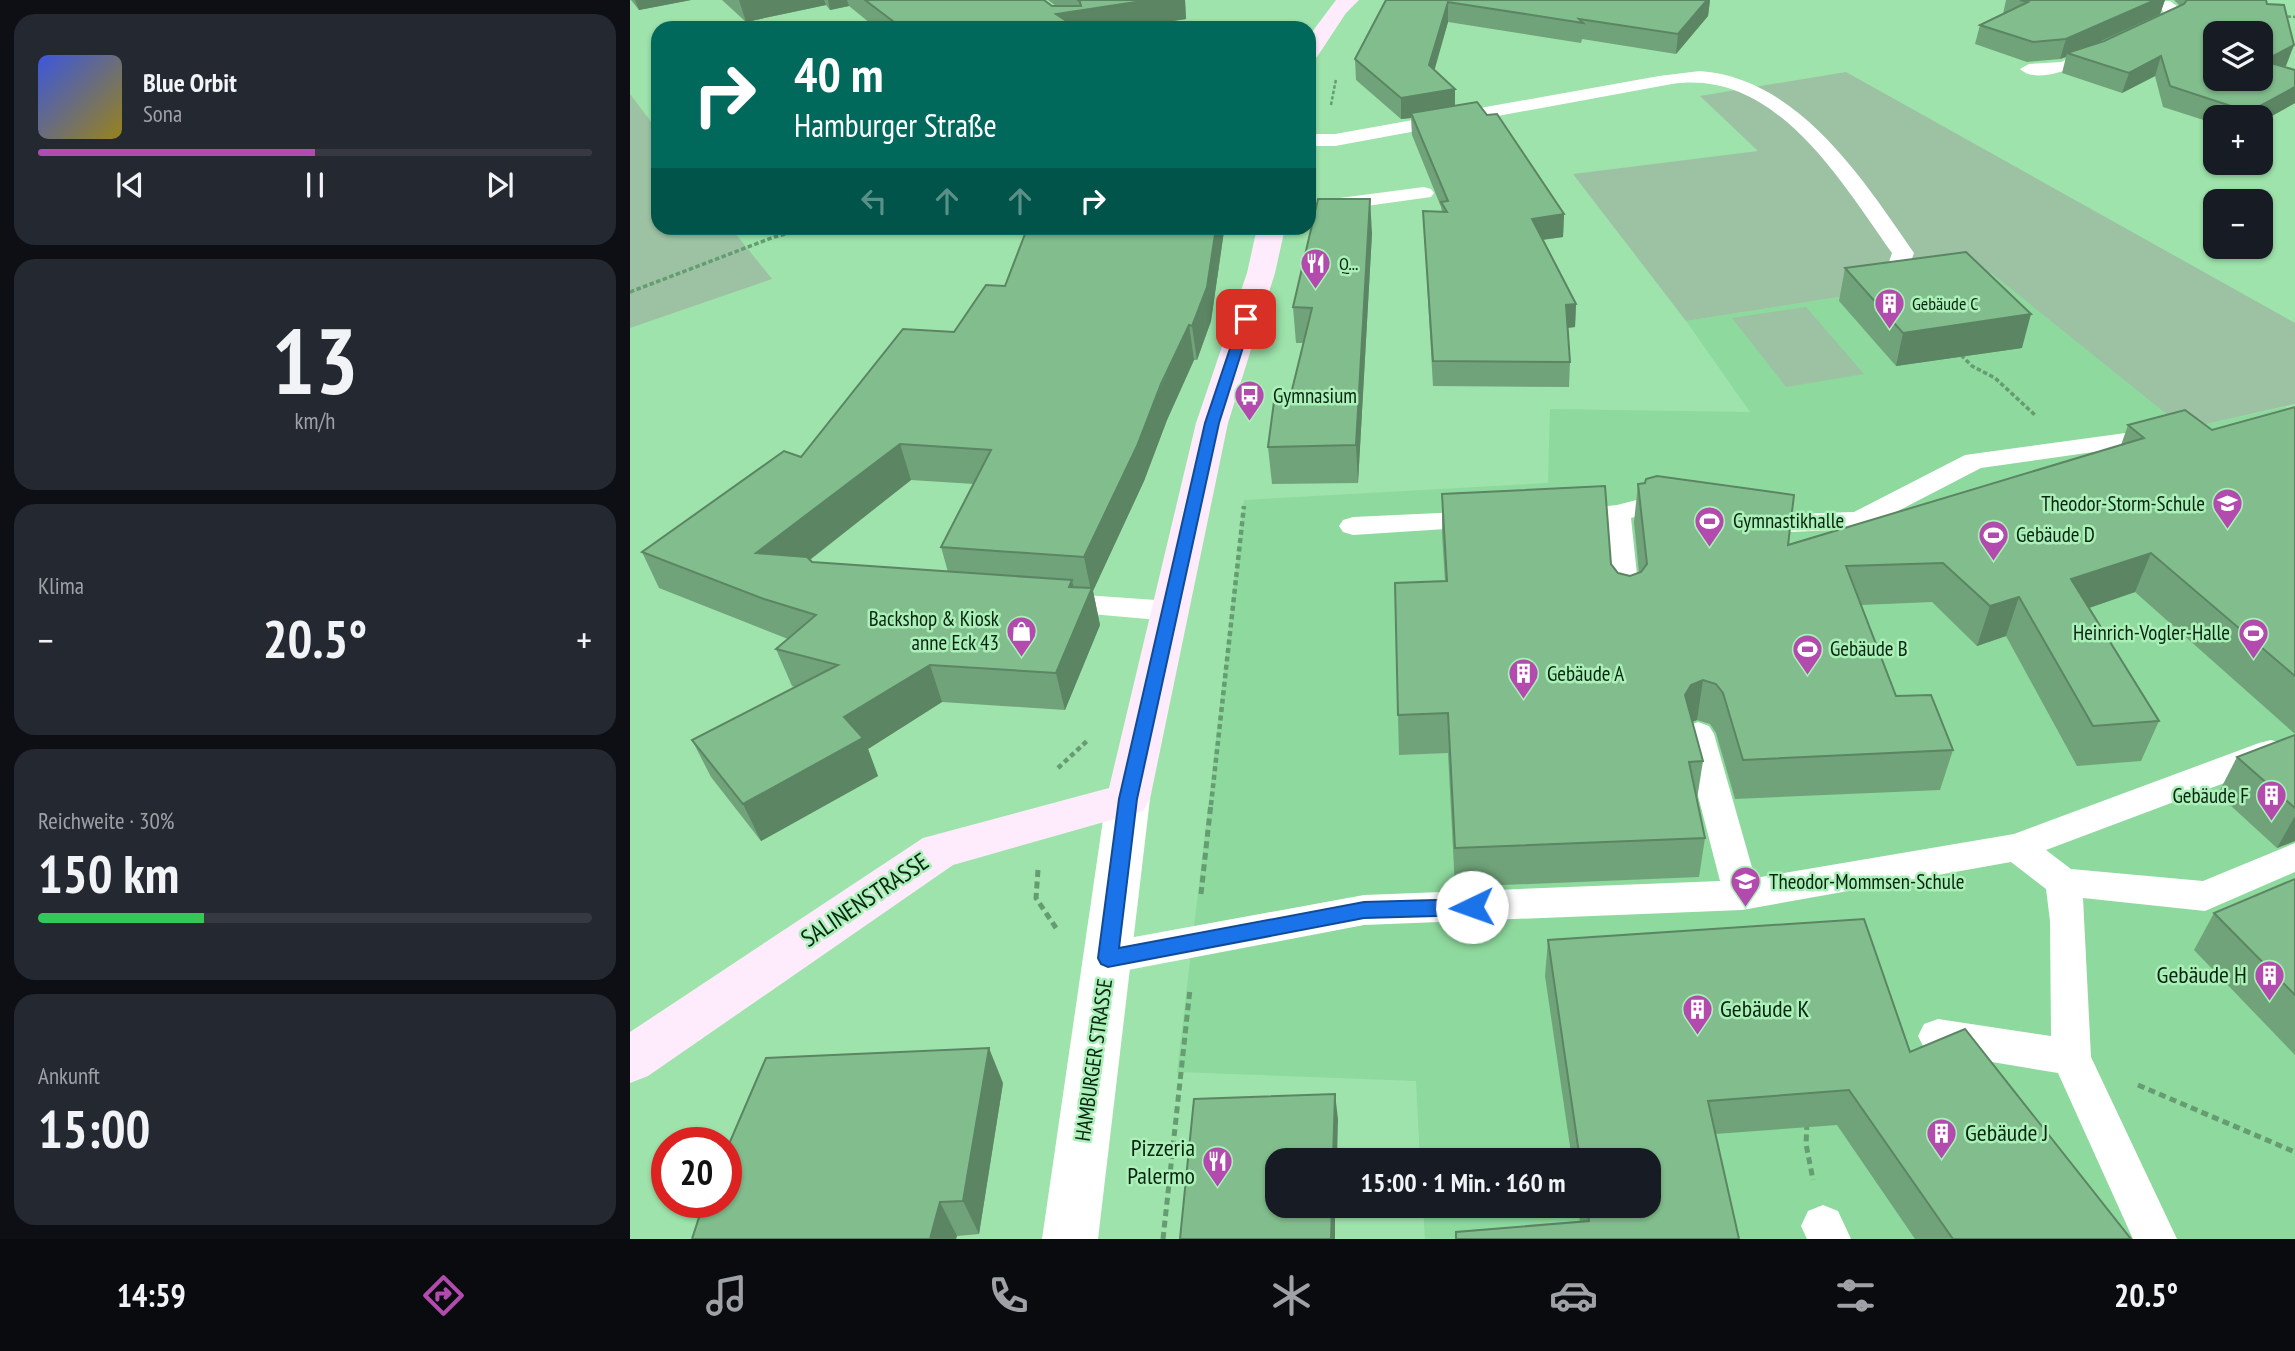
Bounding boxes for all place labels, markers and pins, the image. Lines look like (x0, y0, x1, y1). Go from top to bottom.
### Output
restaurant icon: Q... (1299, 247, 1333, 291)
place label: Q... (1339, 252, 1358, 275)
building icon: Gebäude C (1872, 287, 1906, 331)
pin (1216, 289, 1276, 349)
place label: Gebäude C (1912, 292, 1978, 315)
bus stop icon: Gymnasium (1233, 379, 1267, 423)
place label: Gymnasium (1273, 382, 1357, 409)
school or university icon: Theodor-Storm-Schule (2211, 487, 2245, 531)
place label: Theodor-Storm-Schule (2041, 490, 2205, 517)
sports icon: Gymnastikhalle (1693, 504, 1727, 548)
place label: Gymnastikhalle (1733, 507, 1844, 534)
sports icon: Gebäude D (1976, 518, 2010, 562)
place label: Gebäude D (2016, 521, 2095, 548)
place label: Backshop & Kiosk anne Eck 43 (869, 605, 999, 656)
shop icon: Backshop & Kiosk anne Eck 43 (1005, 614, 1039, 658)
sports icon: Heinrich-Vogler-Halle (2236, 616, 2270, 660)
place label: Heinrich-Vogler-Halle (2073, 619, 2230, 646)
sports icon: Gebäude B (1790, 632, 1824, 676)
place label: Gebäude B (1830, 635, 1908, 662)
building icon: Gebäude A (1507, 657, 1541, 701)
place label: Gebäude A (1547, 660, 1624, 687)
building icon: Gebäude F (2255, 779, 2289, 823)
place label: Gebäude F (2172, 782, 2249, 809)
school or university icon: Theodor-Mommsen-Schule (1729, 865, 1763, 909)
place label: Theodor-Mommsen-Schule (1769, 868, 1965, 895)
building icon: Gebäude H (2253, 958, 2287, 1002)
place label: Gebäude H (2157, 959, 2247, 990)
building icon: Gebäude K (1680, 992, 1714, 1036)
place label: Gebäude K (1720, 993, 1810, 1024)
building icon: Gebäude J (1925, 1116, 1959, 1160)
place label: Gebäude J (1965, 1117, 2048, 1148)
place label: Pizzeria Palermo (1127, 1132, 1195, 1191)
restaurant icon: Pizzeria Palermo (1201, 1145, 1235, 1189)

